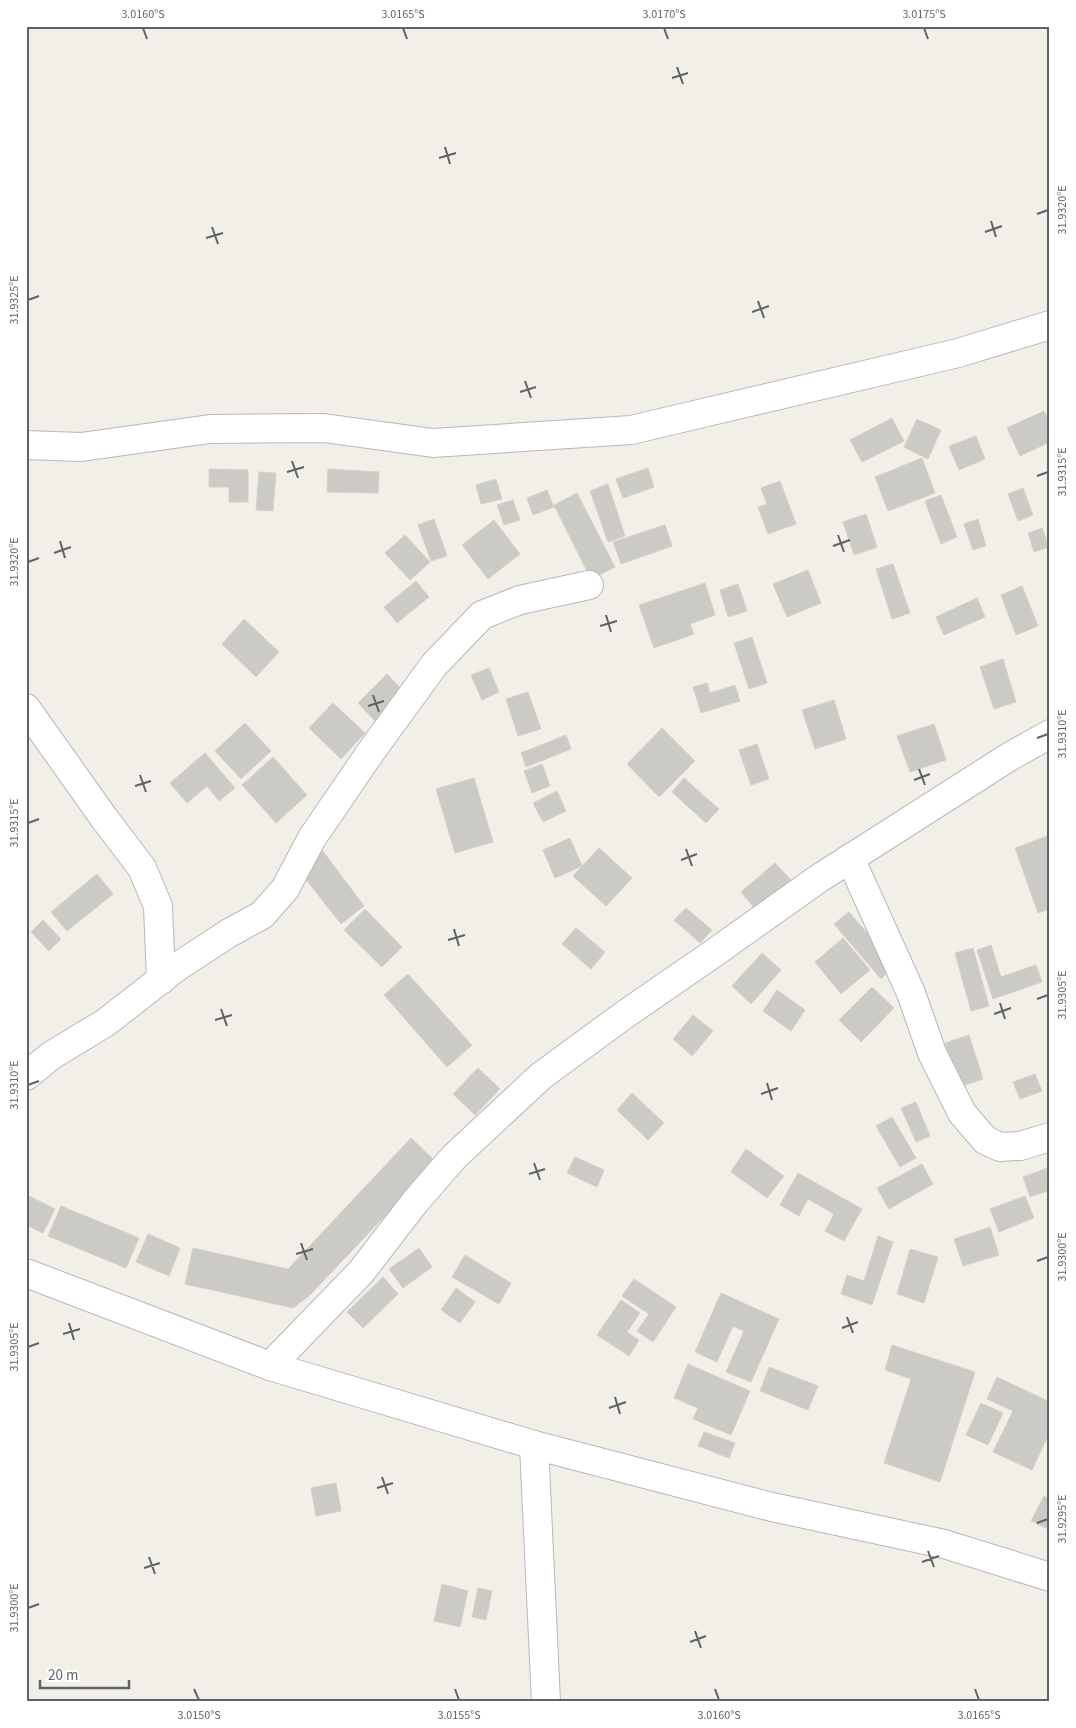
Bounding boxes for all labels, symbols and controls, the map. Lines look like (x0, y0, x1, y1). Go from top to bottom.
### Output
text: 3.0160°S (121, 6, 165, 23)
text: 3.0165°S (381, 6, 425, 23)
text: 3.0170°S (642, 6, 686, 23)
text: 3.0175°S (902, 6, 946, 23)
text: 31.9320°E (1054, 185, 1071, 235)
text: 31.9325°E (6, 275, 23, 325)
text: 31.9315°E (1054, 447, 1071, 497)
text: 31.9320°E (6, 537, 23, 587)
text: 31.9310°E (1054, 709, 1071, 759)
text: 31.9315°E (6, 798, 23, 848)
text: 31.9305°E (1054, 970, 1071, 1020)
text: 31.9310°E (6, 1060, 23, 1110)
text: 31.9300°E (1054, 1232, 1071, 1282)
text: 31.9305°E (6, 1322, 23, 1372)
text: 31.9295°E (1054, 1494, 1071, 1544)
text: 31.9300°E (6, 1583, 23, 1633)
scale bar (40, 1658, 129, 1690)
text: 20 m (48, 1665, 78, 1686)
text: 3.0150°S (177, 1707, 221, 1724)
text: 3.0155°S (437, 1707, 481, 1724)
text: 3.0160°S (697, 1707, 741, 1724)
text: 3.0165°S (957, 1707, 1001, 1724)

